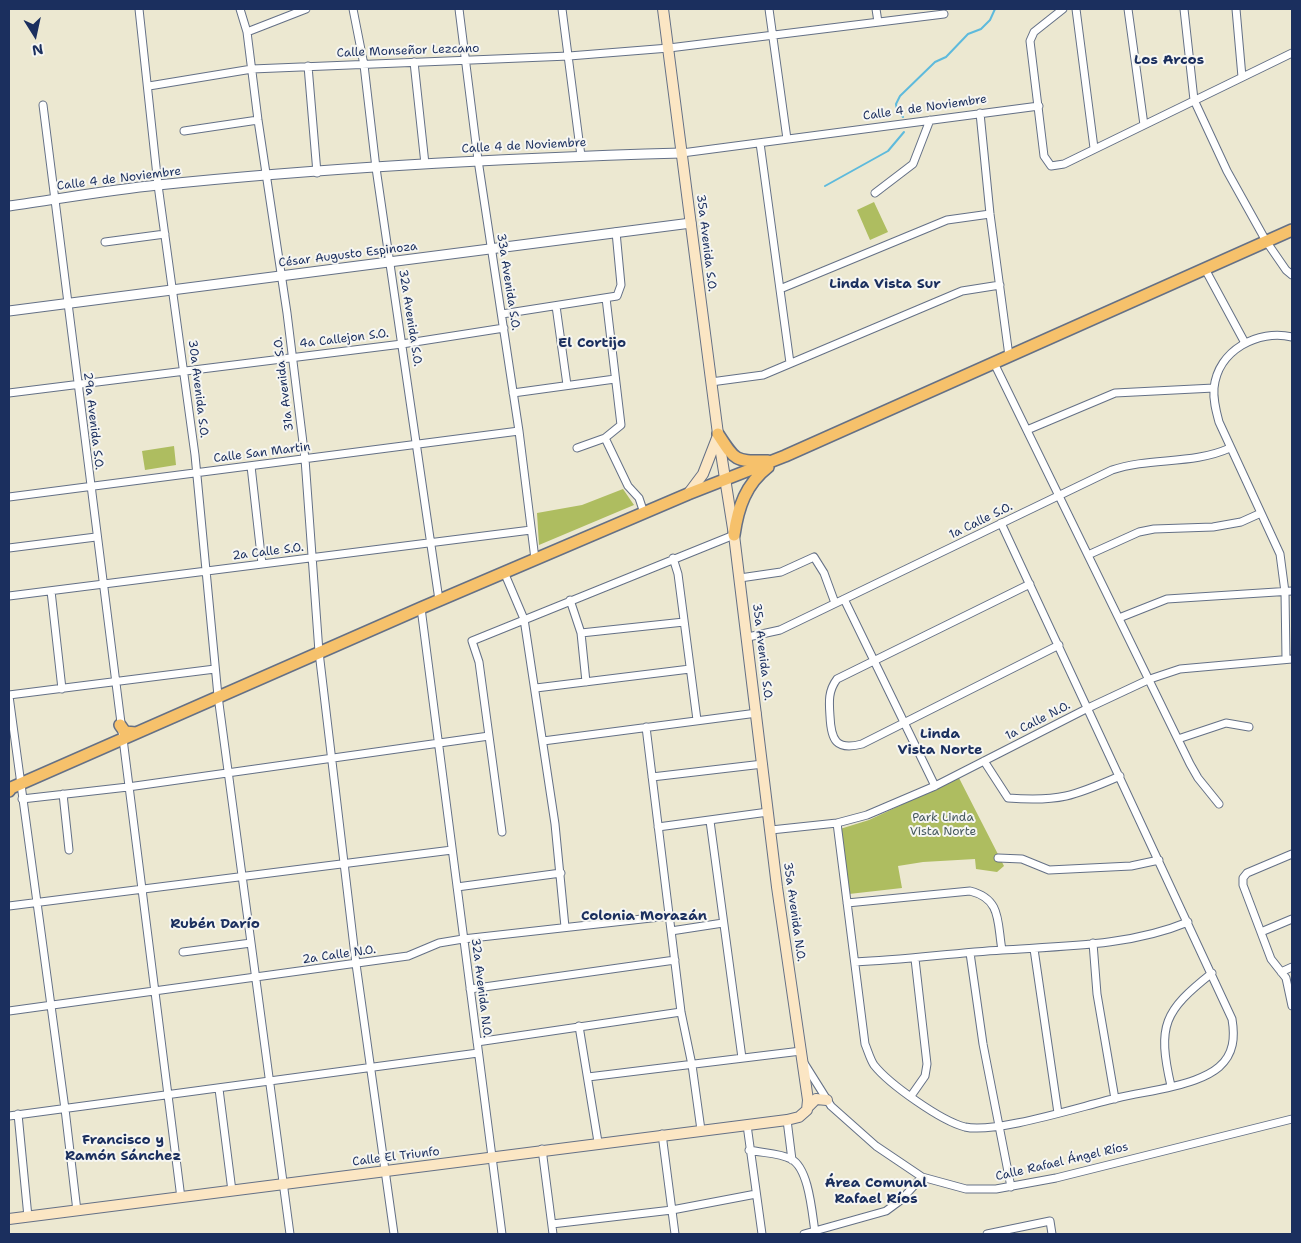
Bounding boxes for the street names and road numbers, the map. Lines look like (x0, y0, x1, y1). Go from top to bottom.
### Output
street label: Calle Monseñor Lezcano (336, 41, 480, 61)
street label: Calle 4 de Noviembre (862, 92, 988, 124)
street label: Calle 4 de Noviembre (461, 136, 587, 156)
street label: Calle 4 de Noviembre (56, 164, 182, 194)
street label: 35a Avenida S.O. (693, 194, 719, 292)
street label: 33a Avenida S.O. (493, 232, 523, 332)
street label: César Augusto Espinoza (278, 239, 418, 271)
street label: 32a Avenida S.O. (395, 268, 425, 368)
street label: 4a Callejon S.O. (299, 326, 389, 352)
street label: 31a Avenida S.O. (271, 336, 297, 432)
street label: 30a Avenida S.O. (185, 339, 211, 439)
street label: 29a Avenida S.O. (80, 371, 106, 471)
street label: Calle San Martin (213, 440, 311, 466)
street label: 1a Calle S.O. (947, 499, 1015, 543)
street label: 2a Calle S.O. (231, 540, 305, 564)
street label: 35a Avenida S.O. (749, 603, 775, 701)
street label: 1a Calle N.O. (1003, 698, 1073, 744)
street label: 35a Avenida N.O. (780, 861, 808, 963)
street label: 32a Avenida N.O. (468, 937, 494, 1039)
street label: 2a Calle N.O. (301, 943, 377, 967)
street label: Calle Rafael Ángel Ríos (994, 1140, 1130, 1184)
street label: Calle El Triunfo (351, 1144, 441, 1170)

